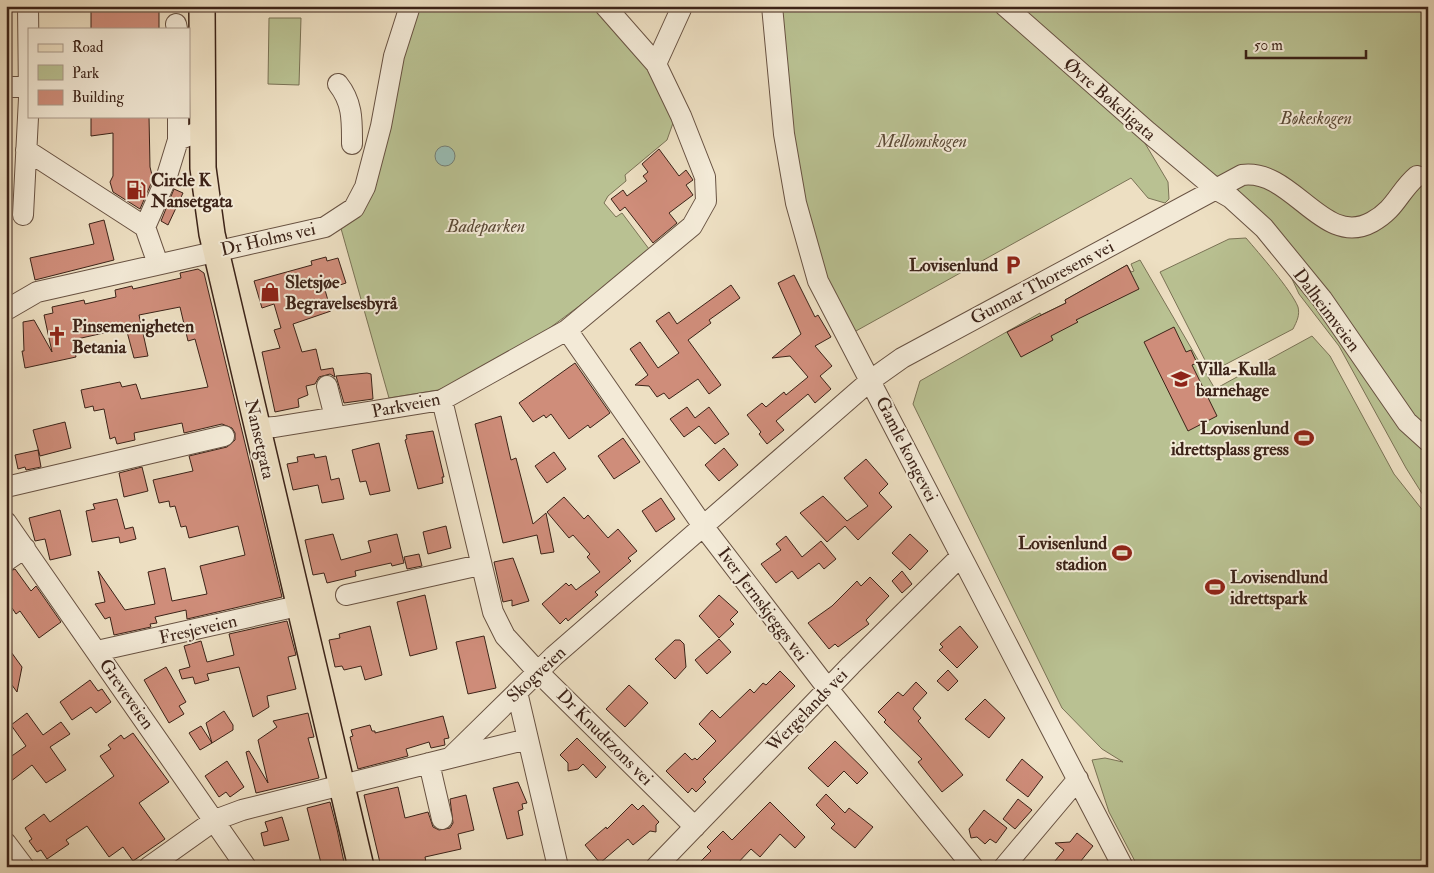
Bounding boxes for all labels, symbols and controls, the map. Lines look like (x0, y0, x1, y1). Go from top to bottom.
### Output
legend (28, 28, 190, 118)
scale bar (1246, 28, 1366, 60)
text: 50 m (1254, 36, 1283, 55)
text: Road (72, 38, 104, 57)
street label: Øvre Bøkeligata (1059, 53, 1161, 146)
text: Park (72, 64, 99, 83)
text: Building (72, 88, 124, 107)
park label: Bøkeskogen (1279, 107, 1352, 130)
park label: Mellomskogen (876, 130, 967, 153)
place label: Circle K Nansetgata (150, 169, 233, 213)
fuel station icon: Circle K Nansetgata (125, 179, 147, 201)
park label: Badeparken (446, 215, 525, 238)
street label: Dr Holms vei (218, 217, 318, 262)
street label: Gunnar Thoresens vei (966, 235, 1118, 330)
place label: Lovisenlund (909, 254, 998, 277)
parking icon: Lovisenlund (1002, 254, 1024, 276)
street label: Dalheimveien (1288, 264, 1365, 357)
place label: Sletsjøe Begravelsesbyrå (285, 271, 398, 315)
shop icon: Sletsjøe Begravelsesbyrå (259, 281, 281, 303)
place label: Pinsemenigheten Betania (72, 315, 195, 359)
church icon: Pinsemenigheten Betania (46, 325, 68, 347)
place label: Villa-Kulla barnehage (1195, 358, 1277, 402)
school or university icon: Villa-Kulla barnehage (1170, 368, 1192, 390)
street label: Parkveien (370, 388, 442, 423)
street label: Gamle kongevei (870, 393, 943, 506)
street label: Nansetgata (239, 397, 280, 482)
place label: Lovisenlund idrettsplass gress (1170, 417, 1289, 461)
sports icon: Lovisenlund idrettsplass gress (1293, 427, 1315, 449)
place label: Lovisenlund stadion (1018, 532, 1108, 576)
sports icon: Lovisenlund stadion (1111, 542, 1133, 564)
street label: Iver Jernskjeggs vei (712, 543, 813, 666)
place label: Lovisendlund idrettspark (1229, 566, 1328, 610)
sports icon: Lovisendlund idrettspark (1204, 576, 1226, 598)
street label: Fresjeveien (157, 609, 239, 650)
street label: Skogveien (502, 641, 571, 708)
street label: Greveveien (94, 654, 159, 734)
street label: Wergelands vei (761, 664, 853, 758)
street label: Dr Knudtzons vei (551, 684, 658, 791)

